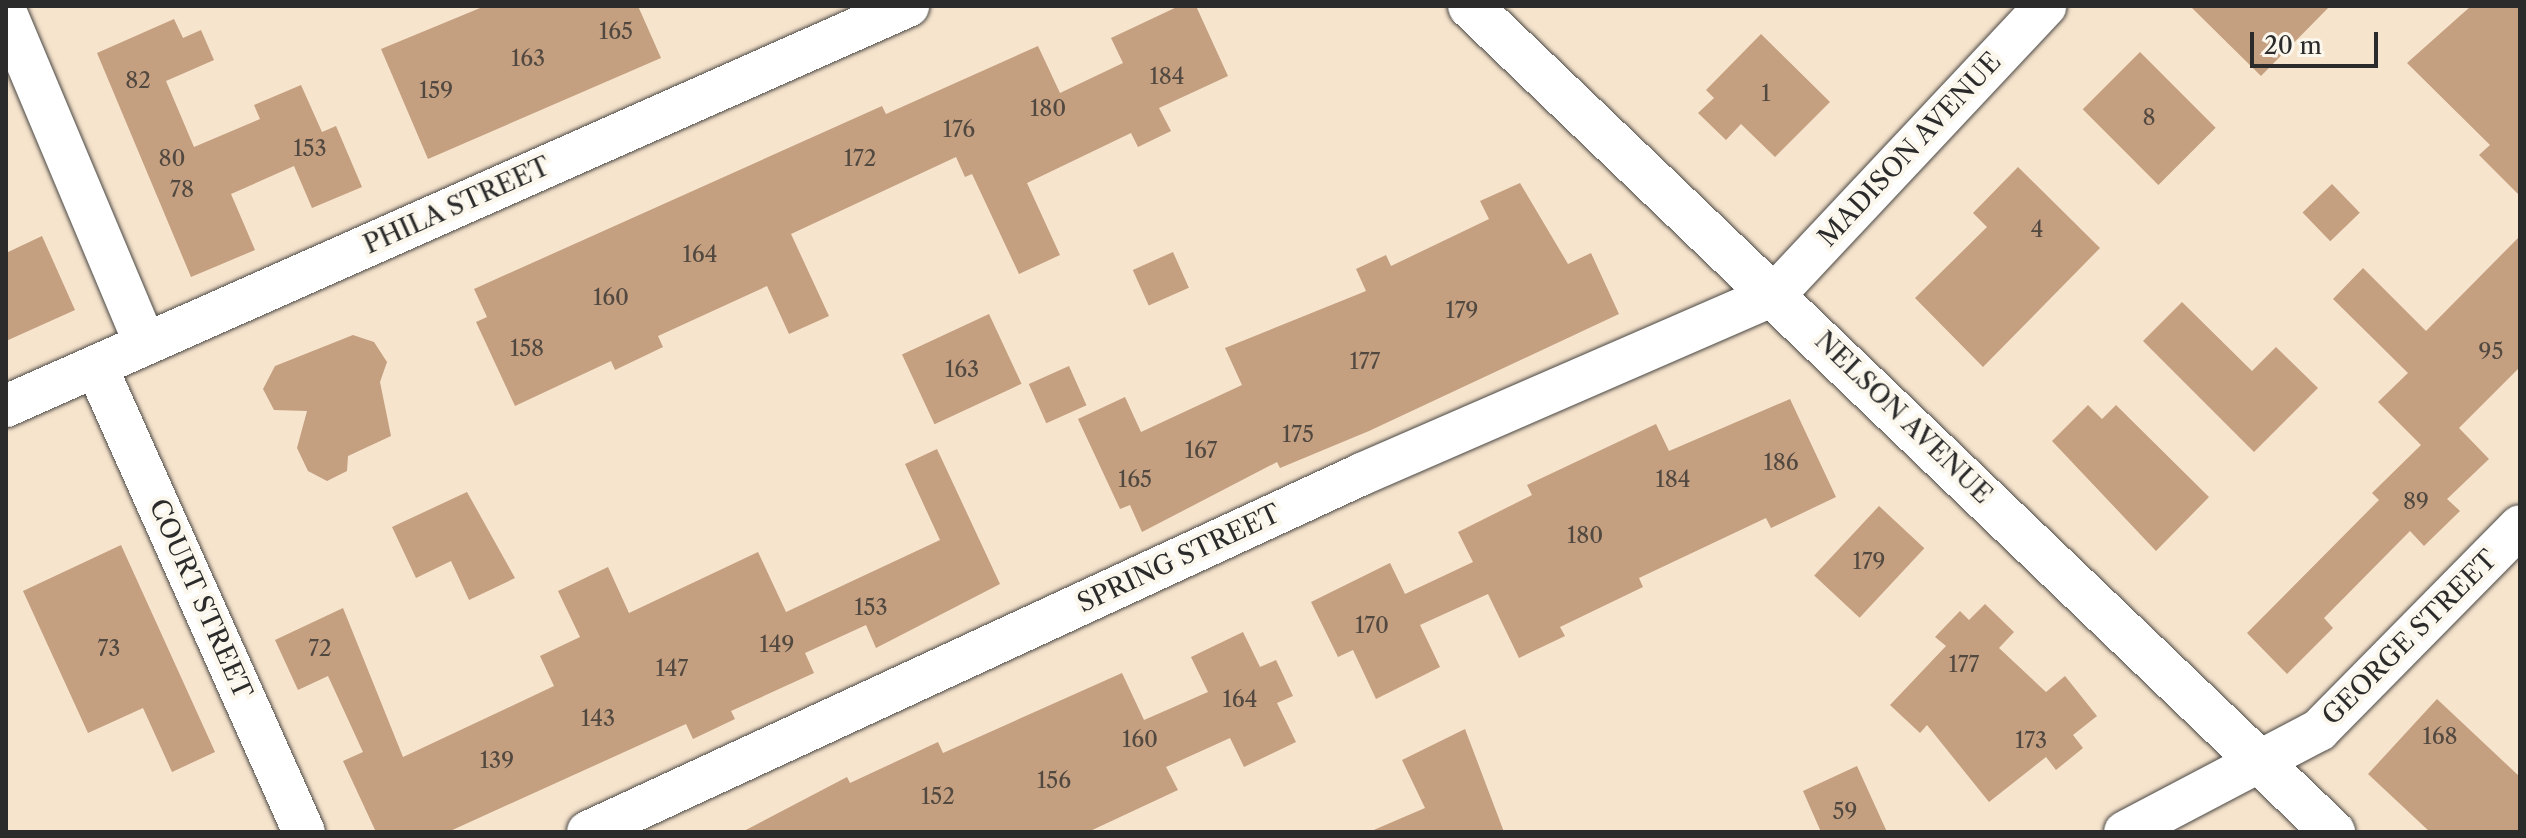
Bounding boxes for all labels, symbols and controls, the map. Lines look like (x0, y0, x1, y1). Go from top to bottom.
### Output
scale bar (2254, 16, 2382, 66)
house number: 165 (599, 19, 633, 45)
text: 20 m (2264, 31, 2322, 60)
house number: 163 (511, 46, 545, 72)
street label: MADISON AVENUE (1812, 46, 2008, 254)
house number: 184 (1149, 64, 1185, 90)
house number: 82 (125, 68, 151, 94)
house number: 159 (419, 78, 453, 104)
house number: 1 (1761, 81, 1771, 107)
house number: 180 (1030, 96, 1066, 122)
house number: 8 (2142, 105, 2156, 131)
house number: 176 (943, 117, 975, 143)
house number: 153 (293, 136, 327, 162)
house number: 80 (159, 146, 185, 172)
house number: 172 (844, 146, 876, 172)
street label: PHILA STREET (359, 151, 555, 261)
house number: 78 (170, 177, 194, 203)
house number: 4 (2031, 217, 2043, 243)
house number: 164 (683, 242, 717, 268)
house number: 160 (593, 285, 629, 311)
house number: 179 (1446, 298, 1478, 324)
street label: NELSON AVENUE (1808, 325, 1998, 511)
house number: 158 (510, 336, 544, 362)
house number: 95 (2479, 339, 2503, 365)
house number: 177 (1350, 349, 1380, 375)
house number: 163 (945, 357, 979, 383)
house number: 175 (1282, 422, 1314, 448)
house number: 167 (1185, 438, 1217, 464)
house number: 186 (1763, 450, 1799, 476)
house number: 165 (1118, 467, 1152, 493)
house number: 184 (1655, 467, 1691, 493)
house number: 89 (2403, 489, 2429, 515)
street label: COURT STREET (142, 494, 258, 704)
street label: SPRING STREET (1073, 498, 1285, 620)
house number: 180 (1567, 523, 1603, 549)
street label: GEORGE STREET (2316, 544, 2504, 732)
house number: 179 (1853, 549, 1885, 575)
house number: 153 (854, 595, 888, 621)
house number: 170 (1355, 613, 1389, 639)
house number: 149 (760, 632, 794, 658)
house number: 73 (98, 636, 120, 662)
house number: 72 (308, 636, 332, 662)
house number: 177 (1949, 652, 1979, 678)
house number: 147 (656, 656, 688, 682)
house number: 164 (1223, 687, 1257, 713)
house number: 143 (581, 706, 615, 732)
house number: 168 (2422, 724, 2458, 750)
house number: 160 (1122, 727, 1158, 753)
house number: 173 (2015, 728, 2047, 754)
house number: 139 (480, 748, 514, 774)
house number: 156 (1037, 768, 1071, 794)
house number: 152 (921, 784, 955, 810)
house number: 59 (1833, 799, 1857, 825)

